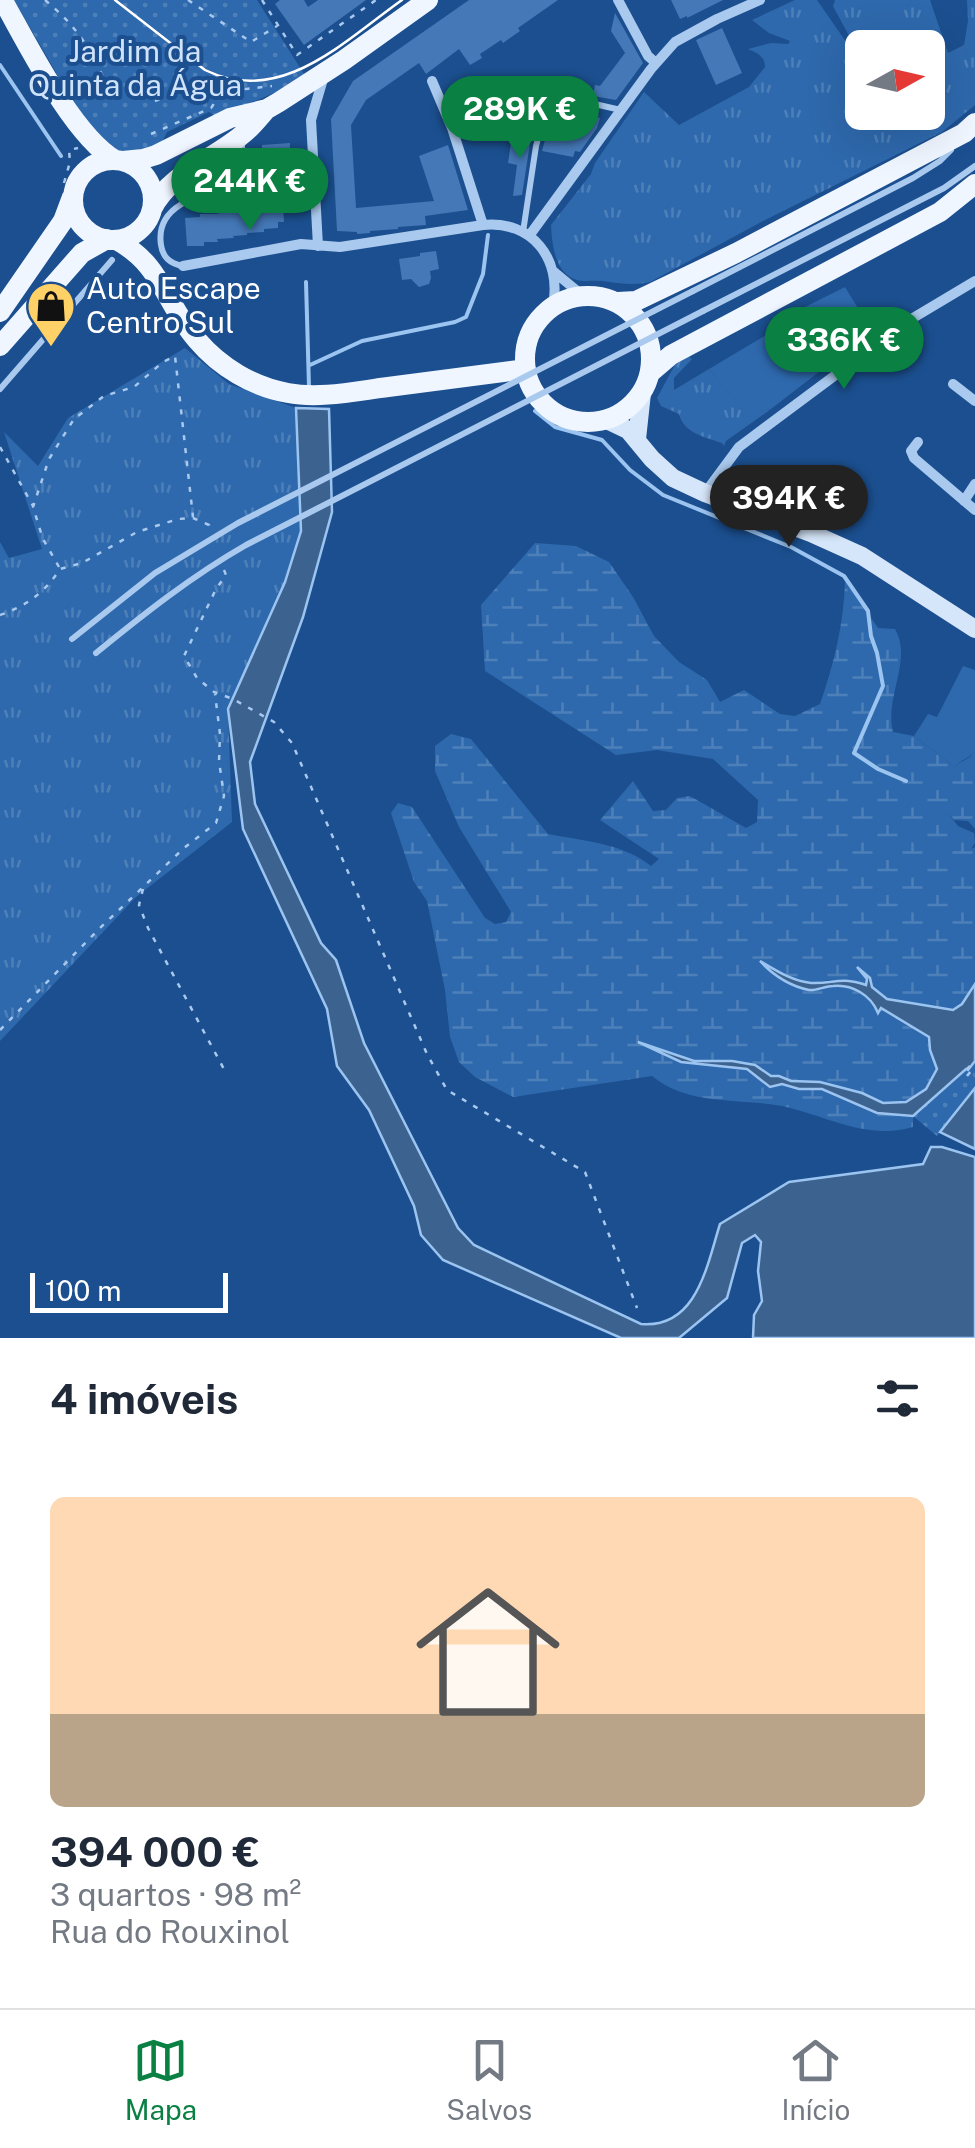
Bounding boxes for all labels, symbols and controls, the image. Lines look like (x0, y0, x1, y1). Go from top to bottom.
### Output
north arrow (845, 30, 945, 130)
map controls (845, 30, 945, 130)
park label: Jardim da Quinta da Água (28, 33, 242, 103)
pin: 289K € (439, 76, 601, 161)
text: 289K € (463, 90, 577, 127)
pin: 244K € (169, 148, 331, 233)
text: 244K € (193, 162, 307, 199)
place label: Auto Escape Centro Sul (86, 270, 261, 340)
shop icon: Auto Escape Centro Sul (25, 280, 77, 348)
pin: 336K € (763, 307, 925, 392)
text: 336K € (787, 321, 901, 358)
pin: 394K € (708, 465, 870, 550)
text: 394K € (732, 479, 846, 516)
scale bar (30, 1268, 228, 1312)
text: 100 m (45, 1274, 122, 1307)
icon: filters (870, 1371, 925, 1426)
text: 4 imóveis (50, 1374, 238, 1423)
icon: home (398, 1562, 578, 1742)
text: 394 000 € (50, 1827, 260, 1876)
text: 3 quartos · 98 m² (50, 1876, 301, 1913)
text: Rua do Rouxinol (50, 1913, 290, 1950)
tab: Mapa (125, 2033, 197, 2126)
tab: Salvos (446, 2033, 532, 2126)
tab: Início (782, 2033, 850, 2126)

